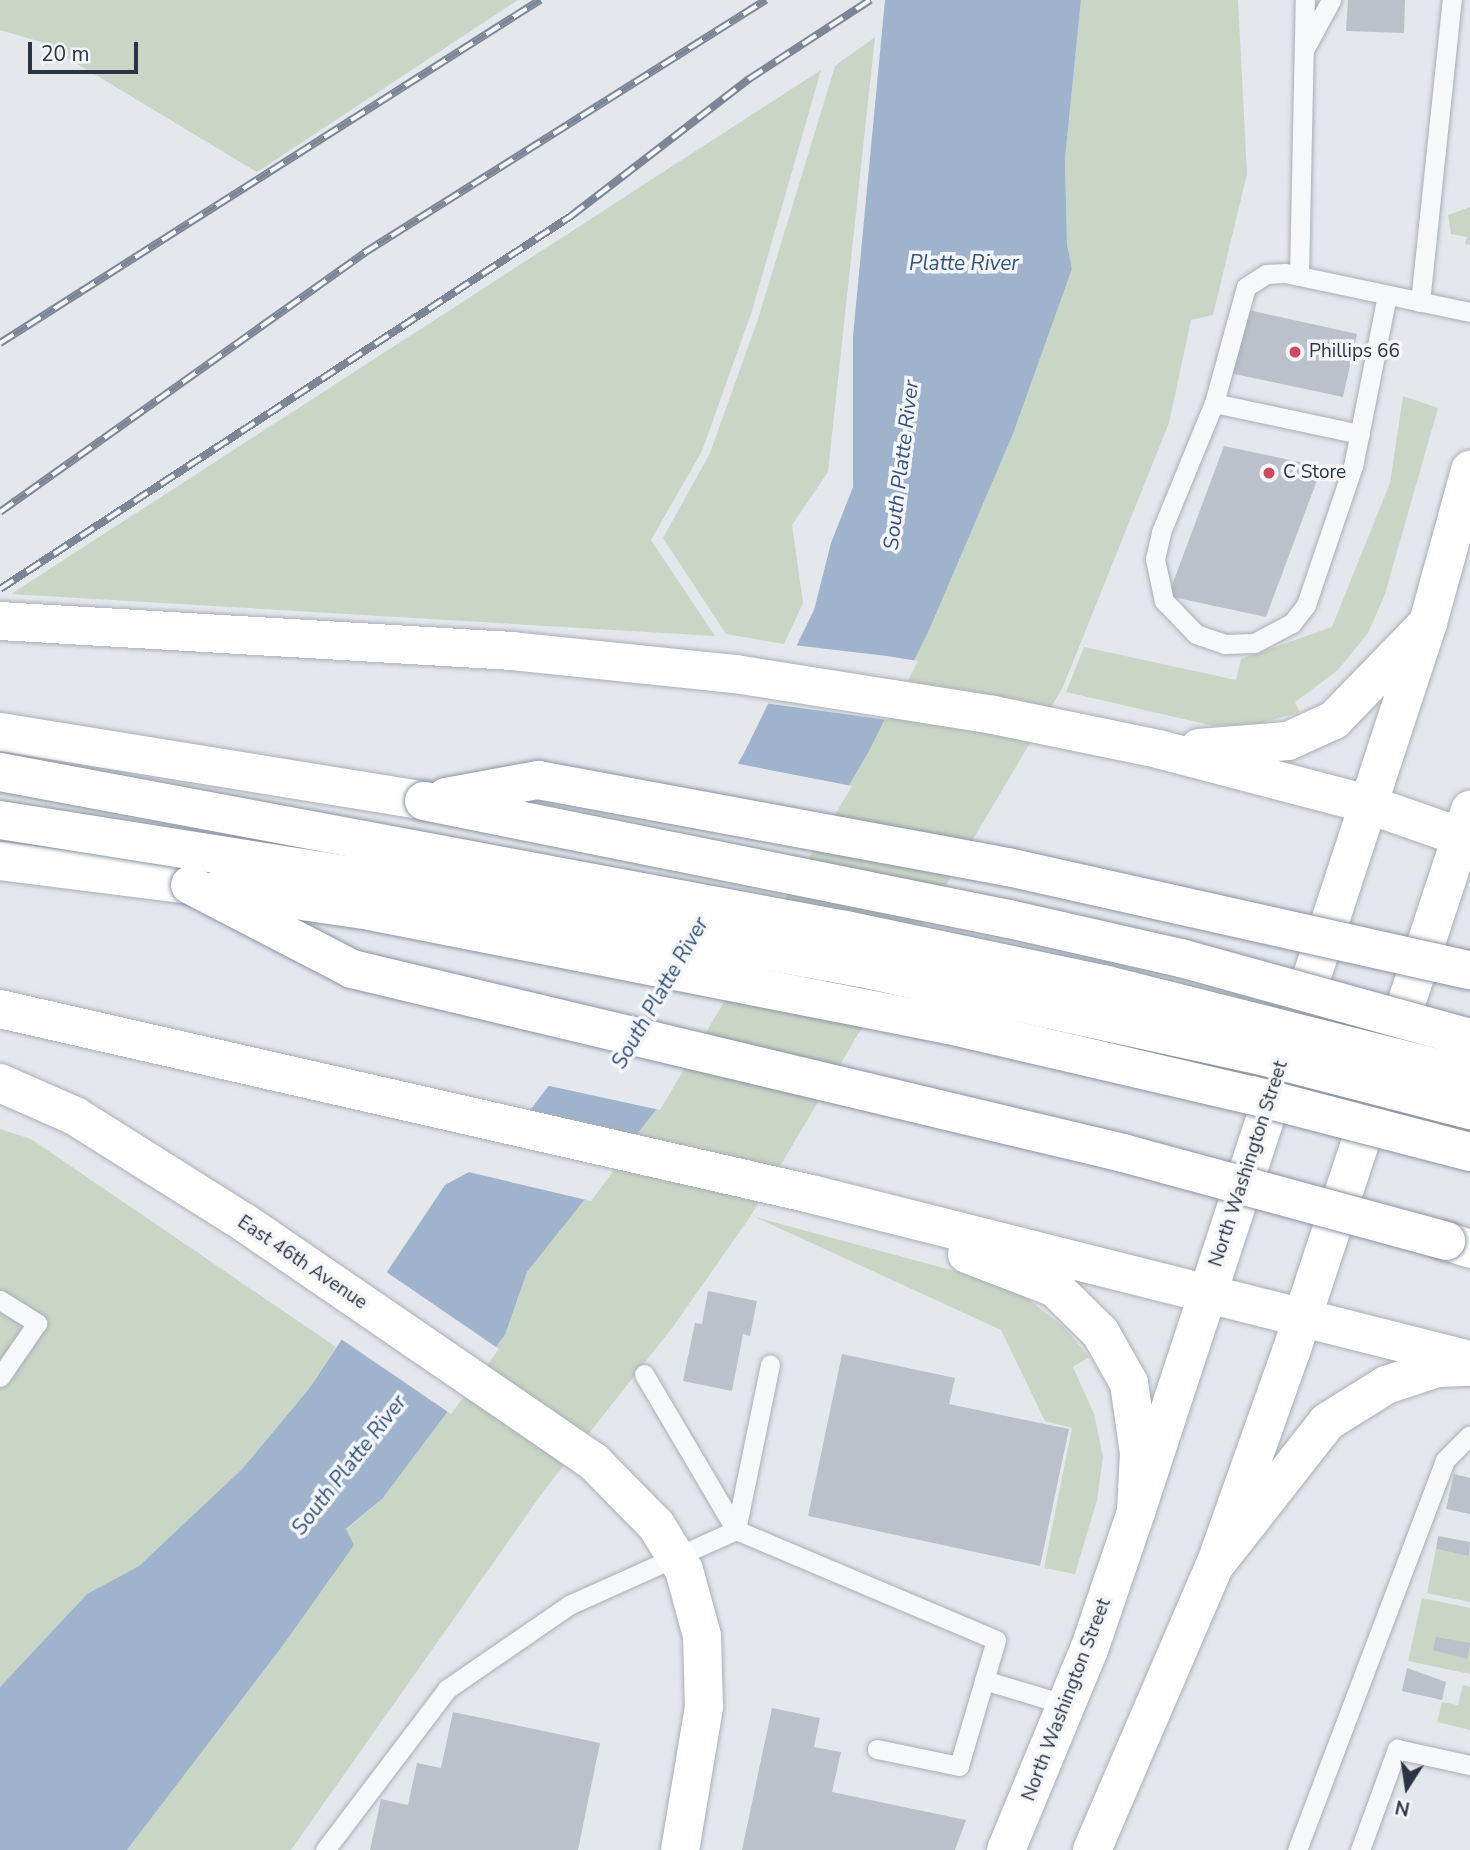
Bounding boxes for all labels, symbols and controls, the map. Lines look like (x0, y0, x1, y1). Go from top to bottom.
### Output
scale bar (32, 28, 142, 72)
text: 20 m (41, 40, 90, 68)
water label: Platte River (909, 250, 1019, 276)
place label: Phillips 66 (1309, 341, 1400, 363)
marker: Phillips 66 (1287, 344, 1303, 360)
water label: South Platte River (878, 379, 924, 551)
place label: C Store (1283, 462, 1346, 484)
marker: C Store (1261, 465, 1277, 481)
water label: South Platte River (606, 913, 714, 1073)
street label: North Washington Street (1205, 1058, 1293, 1270)
street label: East 46th Avenue (233, 1211, 371, 1315)
water label: South Platte River (286, 1390, 412, 1540)
street label: North Washington Street (1018, 1596, 1116, 1804)
north arrow (1372, 1752, 1442, 1822)
text: N (1393, 1793, 1412, 1822)

